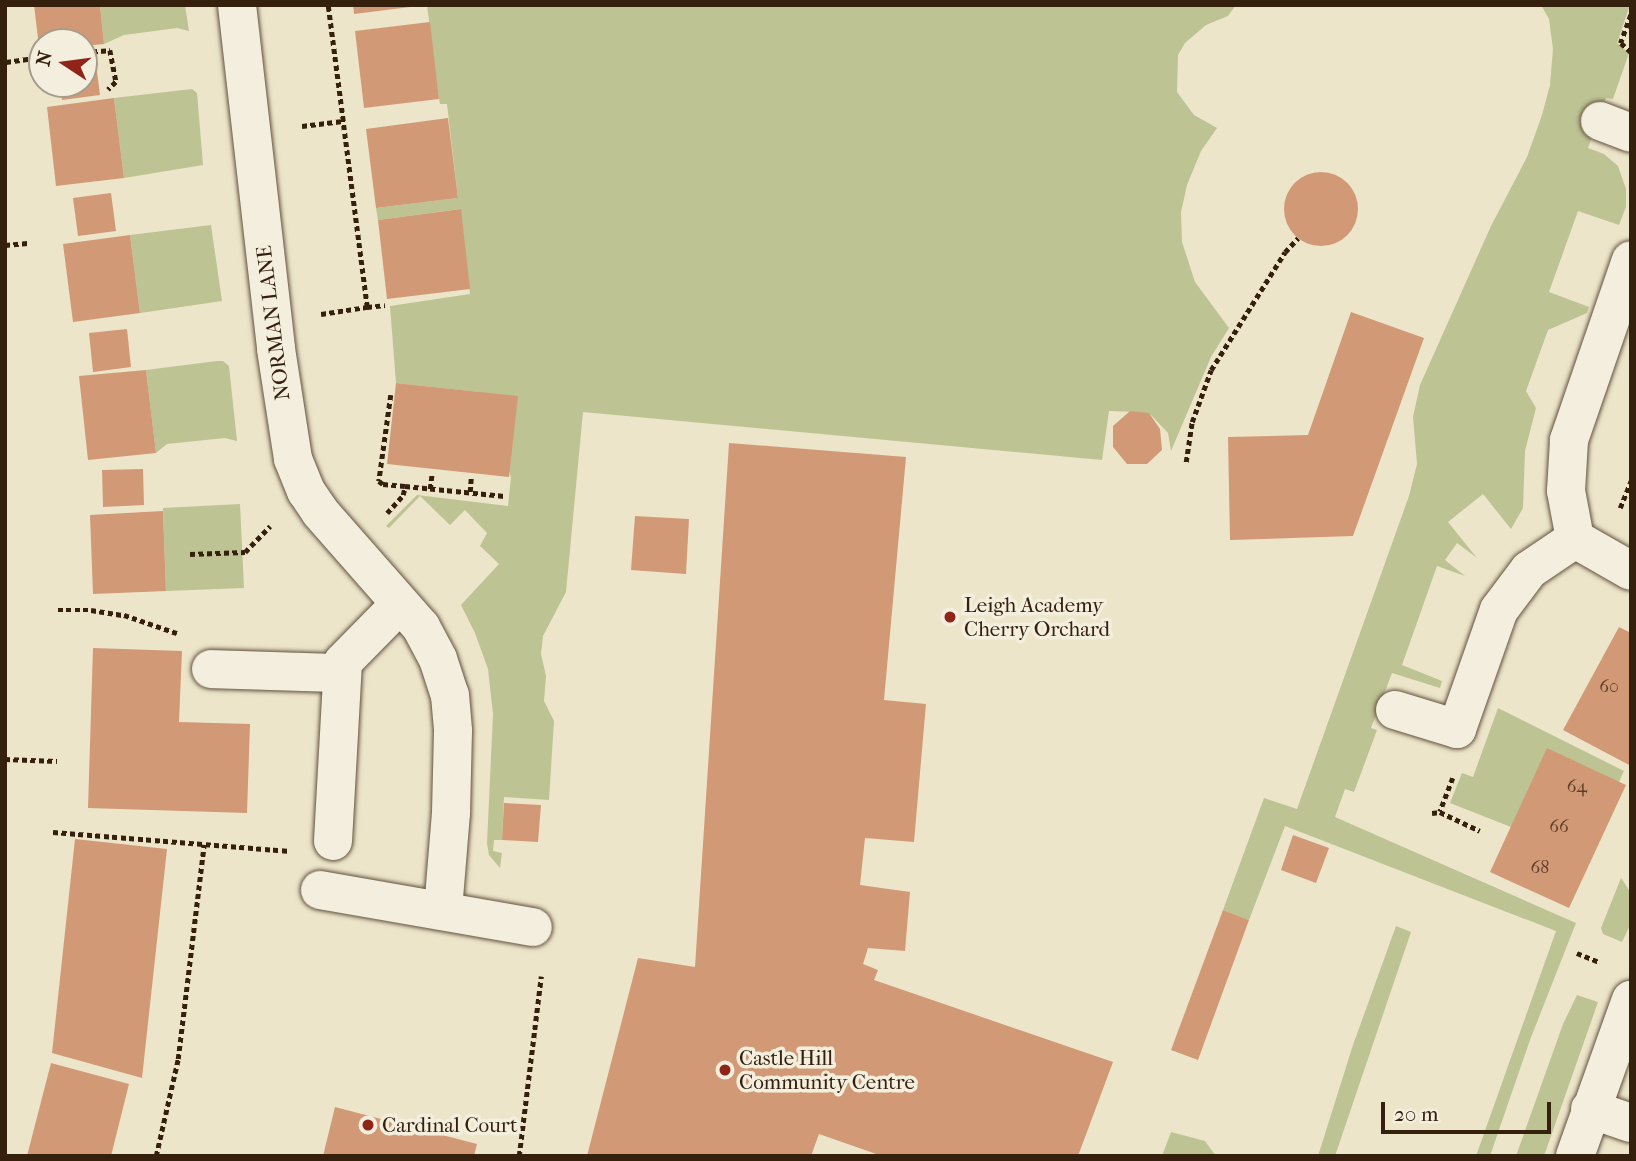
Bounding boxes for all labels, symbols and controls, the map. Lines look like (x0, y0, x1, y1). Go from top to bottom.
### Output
north arrow (28, 28, 98, 98)
text: N (32, 49, 57, 68)
street label: NORMAN LANE (251, 244, 295, 402)
place label: Leigh Academy Cherry Orchard (964, 592, 1110, 642)
marker: Leigh Academy Cherry Orchard (942, 609, 958, 625)
house number: 60 (1599, 676, 1619, 698)
house number: 64 (1567, 776, 1587, 798)
house number: 66 (1549, 816, 1569, 838)
house number: 68 (1531, 857, 1549, 879)
place label: Castle Hill Community Centre (739, 1045, 915, 1095)
marker: Castle Hill Community Centre (717, 1062, 733, 1078)
scale bar (1384, 1088, 1554, 1132)
text: 20 m (1394, 1102, 1438, 1126)
place label: Cardinal Court (382, 1112, 517, 1138)
marker: Cardinal Court (360, 1117, 376, 1133)

